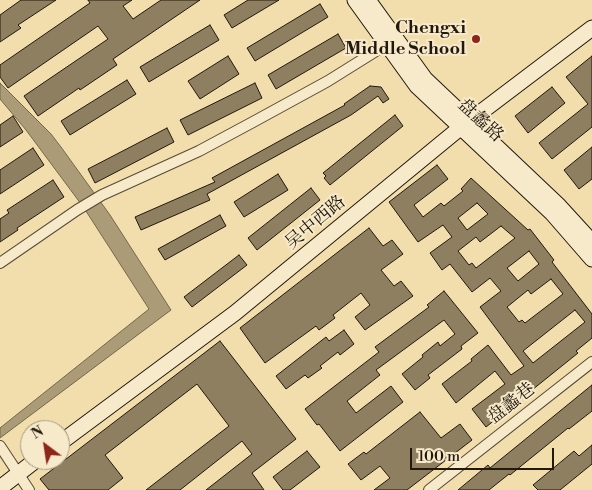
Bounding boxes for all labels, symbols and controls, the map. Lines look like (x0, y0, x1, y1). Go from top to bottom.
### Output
place label: Chengxi Middle School (345, 18, 466, 60)
marker: Chengxi Middle School (470, 33, 482, 45)
street label: 盘蠡路 (453, 95, 507, 147)
street label: 吴中西路 (281, 192, 351, 254)
street label: 盘蠡巷 (484, 379, 540, 429)
north arrow (20, 420, 70, 470)
text: N (28, 422, 47, 444)
scale bar (412, 438, 556, 470)
text: 100 m (418, 447, 460, 466)

